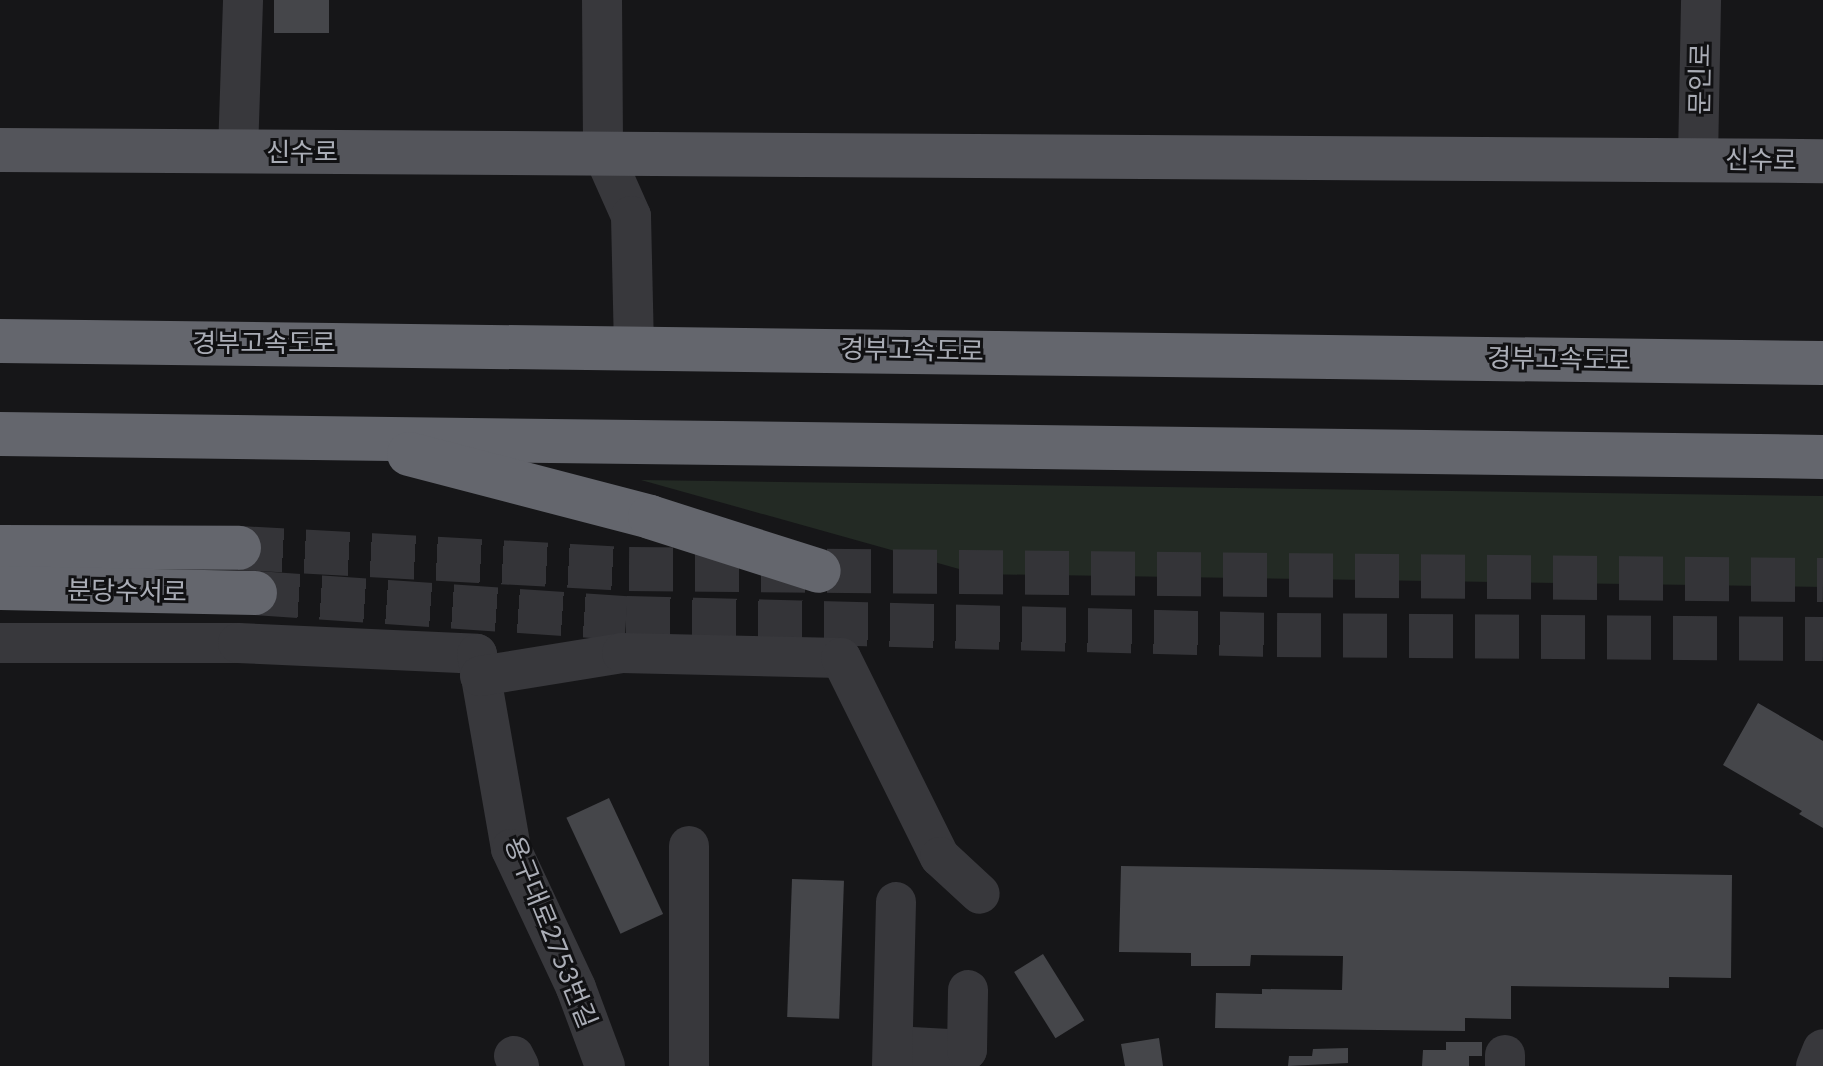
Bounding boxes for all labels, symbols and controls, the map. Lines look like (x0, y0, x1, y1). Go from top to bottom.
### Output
street label: 문인로 (1684, 43, 1716, 115)
street label: 신수로 (266, 136, 338, 168)
street label: 신수로 (1725, 144, 1797, 176)
street label: 경부고속도로 (192, 327, 336, 359)
street label: 경부고속도로 (840, 333, 984, 367)
street label: 경부고속도로 (1487, 342, 1631, 376)
street label: 분당수서로 (67, 574, 187, 608)
street label: 용구대로2753번길 (498, 832, 604, 1032)

